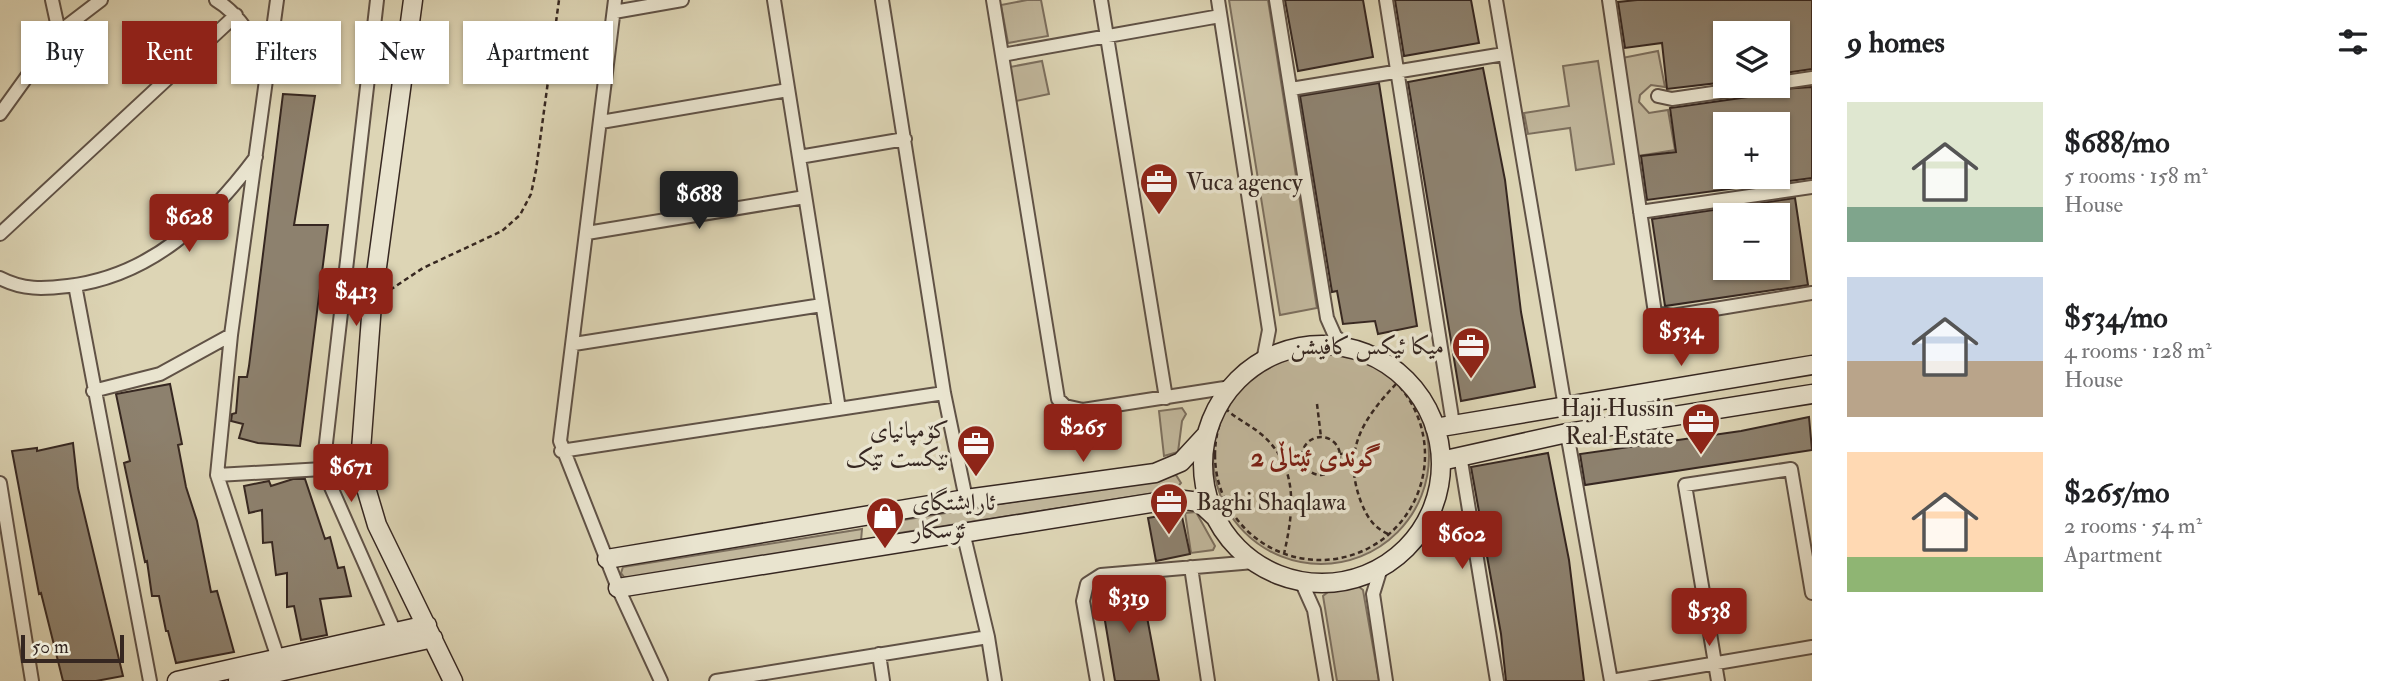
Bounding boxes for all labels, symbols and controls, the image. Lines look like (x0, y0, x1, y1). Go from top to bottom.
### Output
chip: Buy (21, 21, 108, 84)
chip: Rent (122, 21, 217, 84)
chip: Filters (231, 21, 341, 84)
chip: New (355, 21, 449, 84)
chip: Apartment (463, 21, 613, 84)
map controls (1713, 21, 1790, 280)
button: layers (1713, 21, 1790, 98)
icon: filters (2334, 23, 2372, 61)
text: 9 homes (1847, 24, 1945, 61)
button: + (1713, 112, 1790, 189)
text: $688/mo (2064, 124, 2170, 161)
icon: home (1903, 130, 1987, 214)
office icon: Vuca agency (1138, 161, 1180, 216)
text: 5 rooms · 158 m² (2064, 161, 2208, 190)
place label: Vuca agency (1186, 167, 1303, 198)
pin: $688 (658, 172, 740, 231)
text: $688 (676, 179, 722, 208)
text: House (2064, 190, 2123, 219)
pin: $628 (148, 194, 230, 254)
text: $628 (165, 202, 213, 231)
button: − (1713, 203, 1790, 280)
pin: $413 (315, 268, 397, 328)
text: $413 (335, 276, 377, 305)
text: $534/mo (2064, 299, 2168, 336)
icon: home (1903, 305, 1987, 389)
pin: $534 (1640, 308, 1722, 368)
text: $534 (1659, 316, 1703, 345)
office icon: میکا ئیکس کافیشن (1450, 325, 1492, 380)
place label: میکا ئیکس کافیشن (1290, 331, 1444, 362)
text: 4 rooms · 128 m² (2064, 336, 2212, 365)
text: House (2064, 365, 2123, 394)
place label: Haji Hussin Real Estate (1560, 393, 1674, 452)
office icon: Haji Hussin Real Estate (1680, 401, 1722, 456)
pin: $265 (1042, 405, 1124, 464)
text: $265 (1060, 412, 1106, 441)
place label: کۆمپانیای نێکست تێک (846, 415, 949, 474)
office icon: کۆمپانیای نێکست تێک (955, 423, 997, 478)
district label: گوندی ئیتاڵی 2 (1251, 441, 1381, 474)
pin: $671 (310, 444, 392, 504)
text: $671 (329, 452, 373, 481)
text: $265/mo (2064, 474, 2170, 511)
icon: home (1903, 480, 1987, 564)
office icon: Baghi Shaqlawa (1148, 481, 1190, 536)
place label: ئارایشتگای ئۆسکار (910, 487, 996, 546)
place label: Baghi Shaqlawa (1196, 487, 1347, 518)
shop icon: ئارایشتگای ئۆسکار (864, 495, 906, 550)
text: 2 rooms · 54 m² (2064, 511, 2202, 540)
pin: $602 (1421, 512, 1503, 571)
text: $602 (1438, 519, 1486, 548)
text: Apartment (2064, 540, 2162, 569)
pin: $319 (1088, 576, 1170, 635)
text: $319 (1108, 583, 1150, 612)
pin: $538 (1668, 588, 1750, 648)
text: $538 (1688, 596, 1730, 625)
scale bar (21, 632, 124, 664)
text: 50 m (32, 635, 69, 659)

